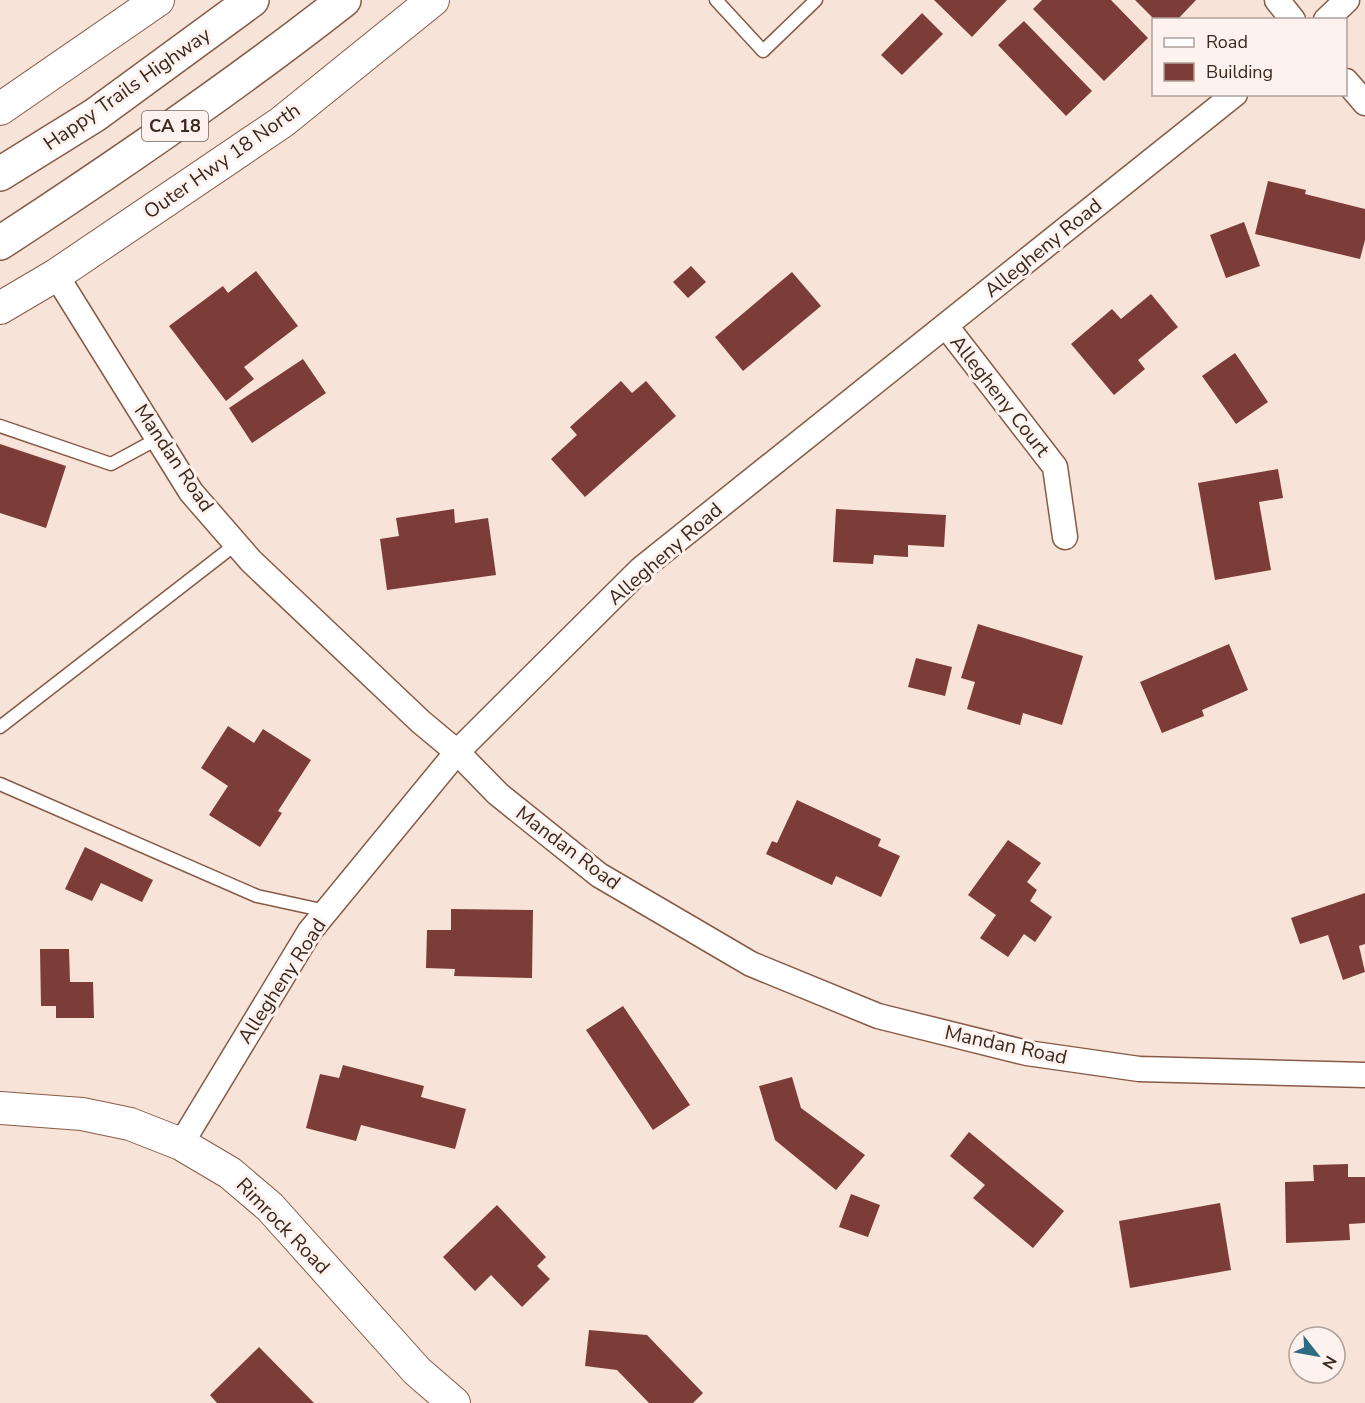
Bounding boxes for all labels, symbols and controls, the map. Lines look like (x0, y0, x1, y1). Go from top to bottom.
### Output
legend (1152, 18, 1347, 96)
street label: Happy Trails Highway (38, 21, 216, 157)
text: Road (1206, 30, 1248, 54)
text: Building (1206, 60, 1273, 84)
street label: Outer Hwy 18 North (138, 97, 306, 225)
road number: CA 18 (142, 111, 208, 141)
street label: Allegheny Road (979, 192, 1107, 304)
street label: Allegheny Court (944, 330, 1057, 463)
street label: Mandan Road (128, 399, 220, 517)
street label: Allegheny Road (602, 497, 728, 611)
street label: Mandan Road (510, 800, 626, 896)
street label: Allegheny Road (231, 913, 333, 1049)
street label: Mandan Road (942, 1019, 1070, 1071)
street label: Rimrock Road (230, 1172, 336, 1280)
north arrow (1287, 1325, 1347, 1385)
text: N (1316, 1351, 1342, 1373)

